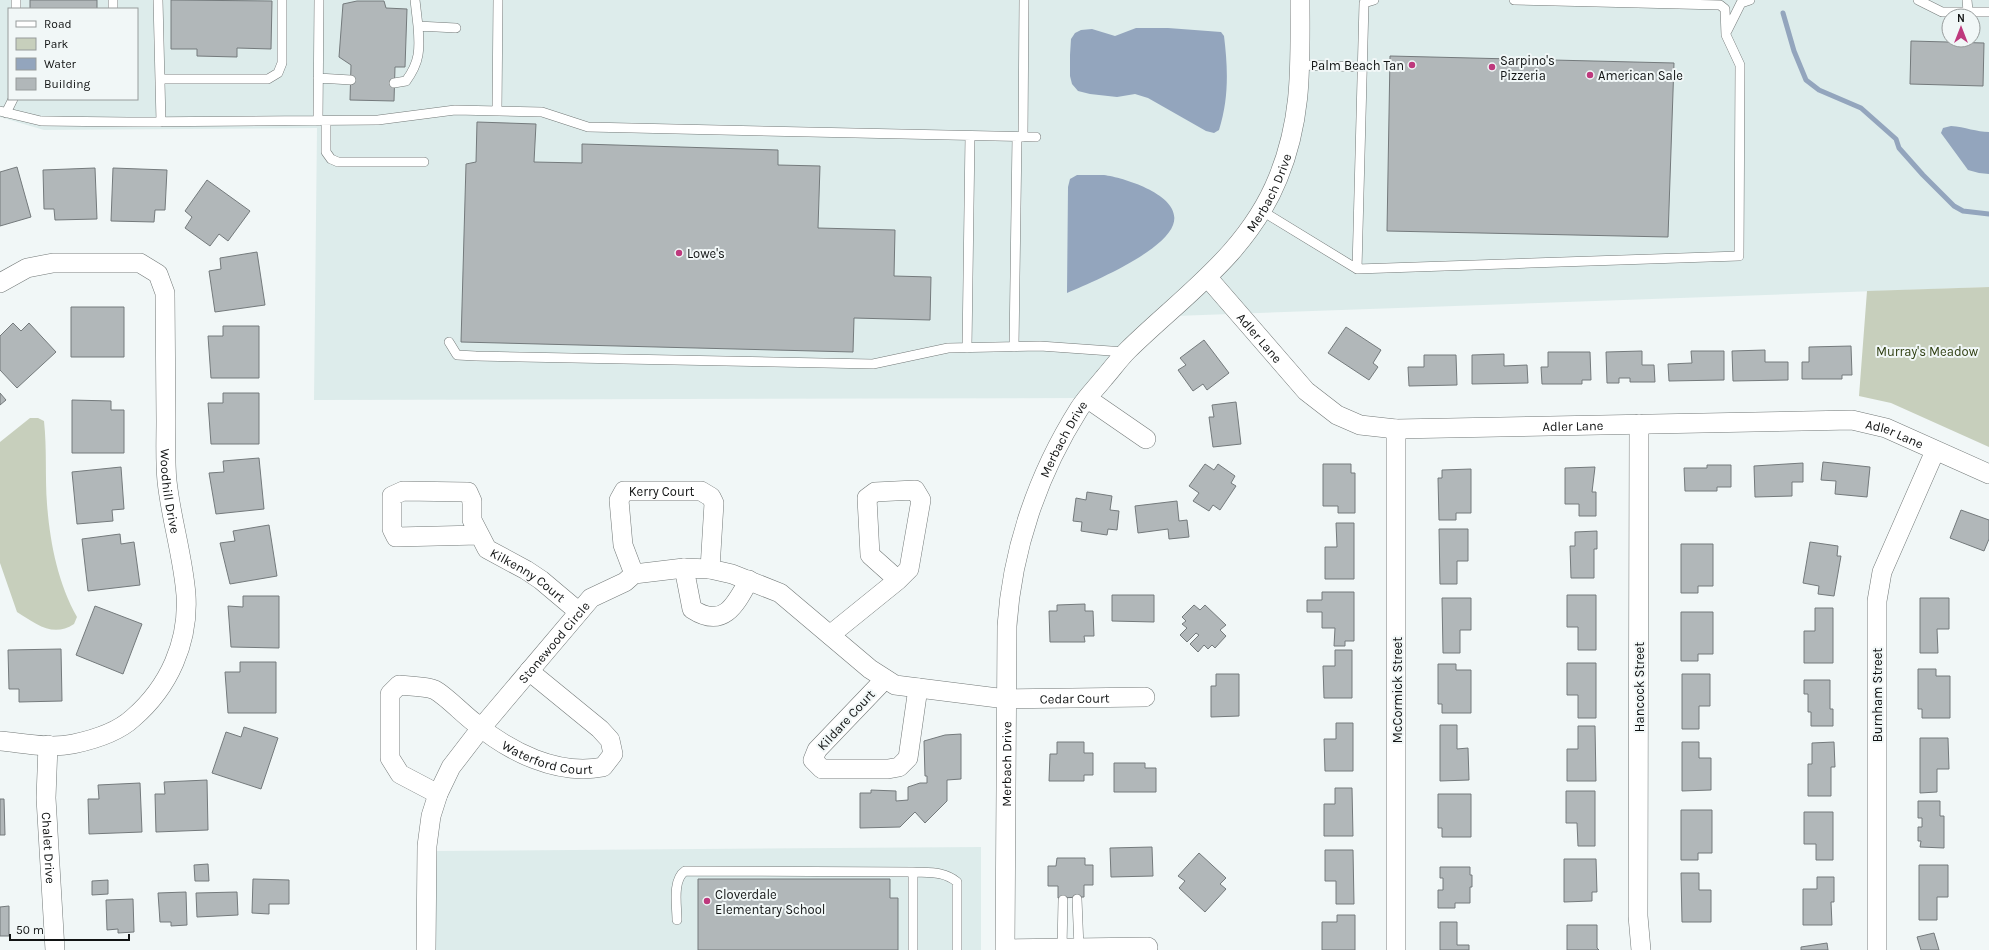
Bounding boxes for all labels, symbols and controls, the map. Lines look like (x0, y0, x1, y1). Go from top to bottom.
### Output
legend (8, 8, 138, 100)
north arrow (1941, 8, 1981, 48)
text: N (1957, 12, 1965, 25)
text: Road (44, 17, 72, 31)
text: Park (44, 37, 69, 51)
place label: Sarpino's Pizzeria (1500, 53, 1555, 83)
text: Water (44, 57, 77, 71)
place label: Palm Beach Tan (1311, 58, 1404, 73)
marker: Palm Beach Tan (1407, 60, 1417, 70)
marker: Sarpino's Pizzeria (1487, 62, 1497, 72)
place label: American Sale (1598, 68, 1683, 83)
marker: American Sale (1585, 70, 1595, 80)
text: Building (44, 77, 91, 91)
street label: Merbach Drive (1243, 151, 1294, 234)
place label: Lowe's (687, 246, 725, 261)
marker: Lowe's (674, 248, 684, 258)
street label: Adler Lane (1234, 310, 1286, 366)
park label: Murray's Meadow (1876, 344, 1979, 359)
street label: Merbach Drive (1036, 397, 1090, 480)
street label: Adler Lane (1864, 416, 1926, 451)
street label: Adler Lane (1542, 417, 1604, 434)
street label: Woodhill Drive (158, 448, 183, 535)
street label: Kerry Court (629, 484, 694, 499)
street label: Kilkenny Court (488, 545, 569, 605)
street label: Stonewood Circle (515, 598, 593, 686)
street label: McCormick Street (1390, 637, 1405, 743)
street label: Hancock Street (1632, 642, 1647, 732)
street label: Burnham Street (1870, 648, 1885, 742)
street label: Kildare Court (814, 687, 878, 753)
street label: Cedar Court (1040, 690, 1110, 706)
street label: Merbach Drive (998, 721, 1014, 807)
street label: Waterford Court (499, 737, 593, 776)
street label: Chalet Drive (39, 812, 59, 884)
place label: Cloverdale Elementary School (715, 887, 825, 917)
marker: Cloverdale Elementary School (702, 896, 712, 906)
scale bar (10, 916, 129, 942)
text: 50 m (16, 923, 44, 937)

